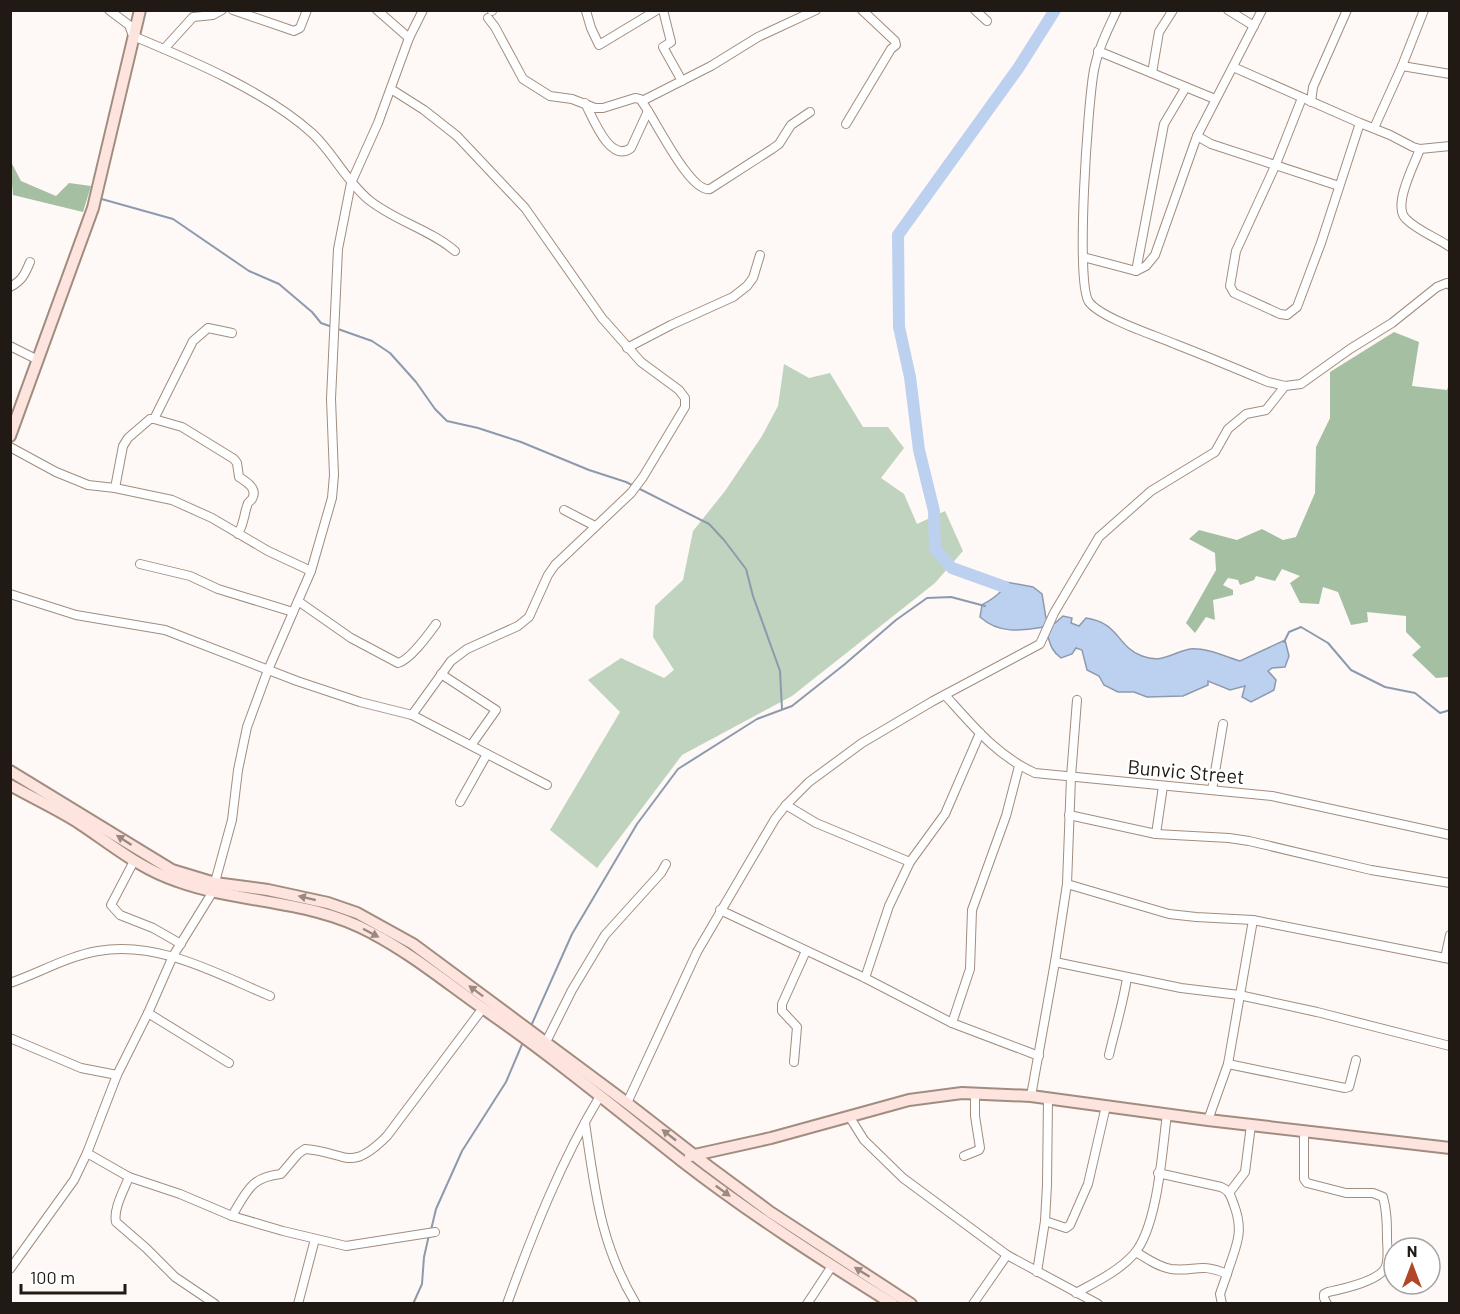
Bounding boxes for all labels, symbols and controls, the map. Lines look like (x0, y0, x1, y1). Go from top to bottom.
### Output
street label: Bunvic Street (1127, 754, 1245, 788)
one-way arrow (116, 835, 132, 846)
one-way arrow (298, 892, 317, 902)
one-way arrow (363, 928, 380, 938)
one-way arrow (469, 985, 485, 997)
one-way arrow (661, 1130, 676, 1142)
one-way arrow (715, 1185, 731, 1197)
north arrow (1382, 1236, 1442, 1296)
text: N (1407, 1241, 1417, 1260)
scale bar (21, 1257, 124, 1295)
text: 100 m (30, 1266, 75, 1288)
one-way arrow (854, 1267, 870, 1278)

